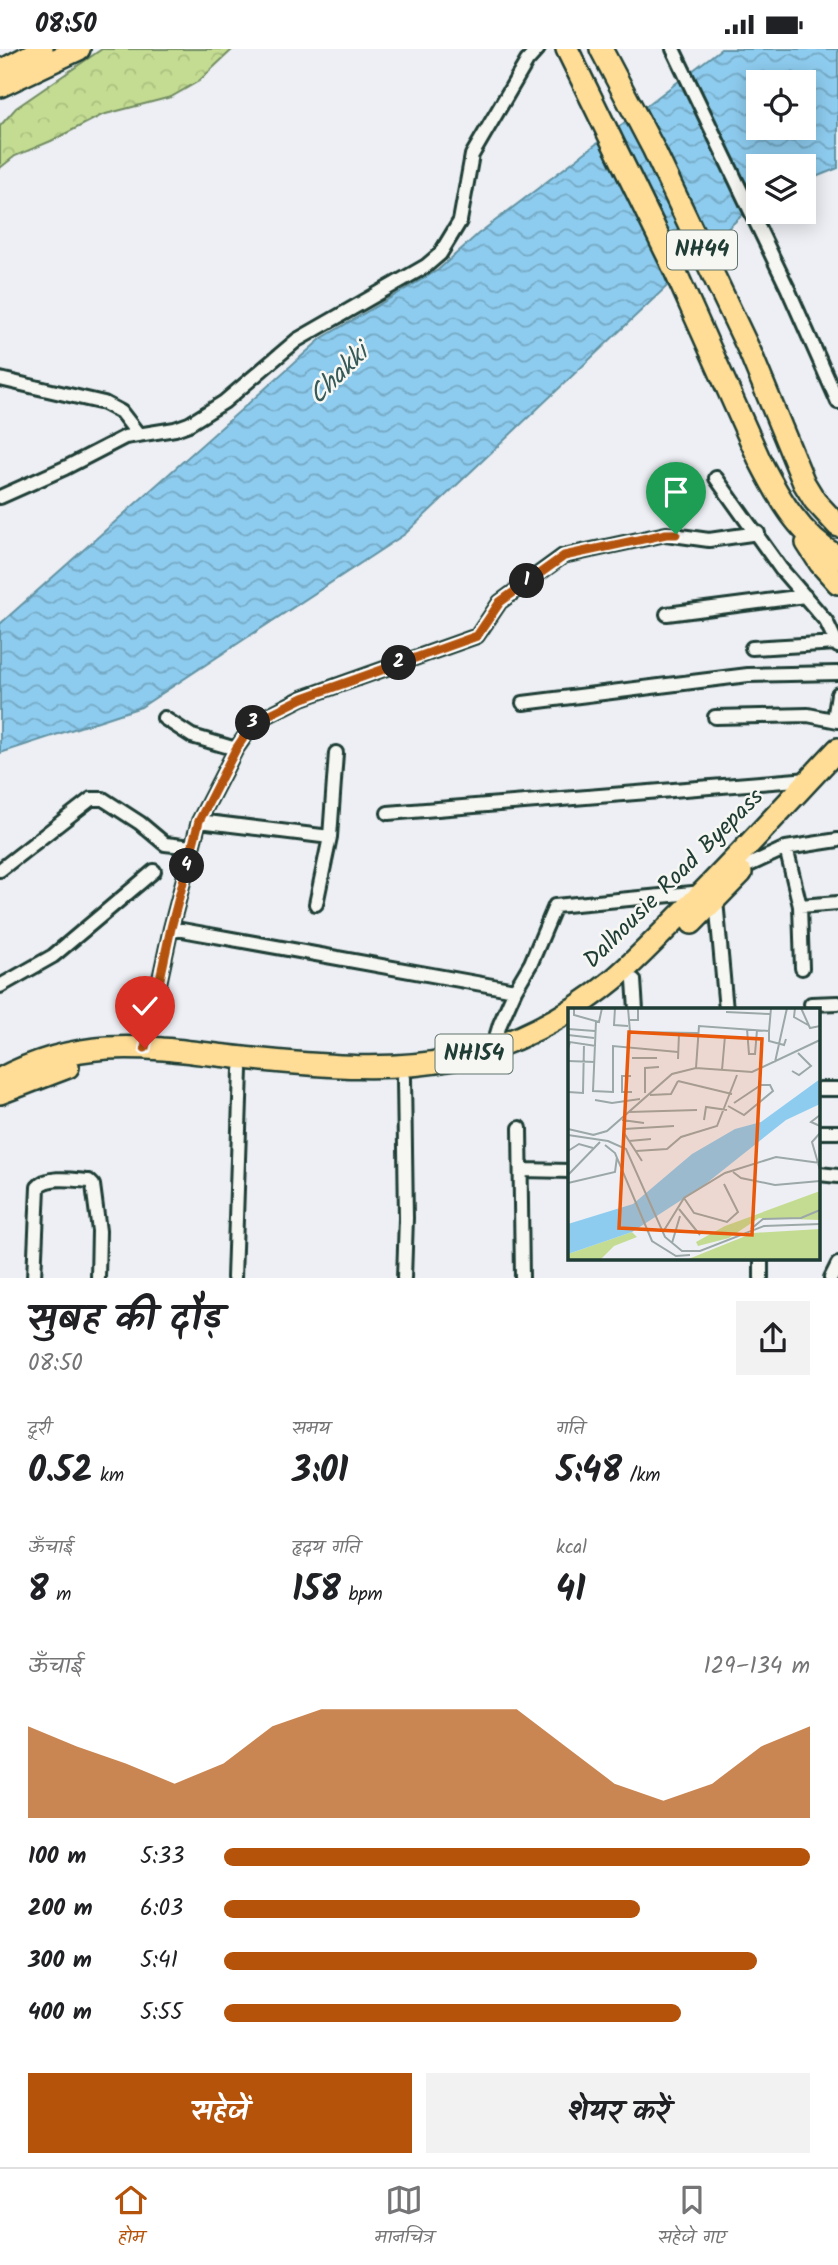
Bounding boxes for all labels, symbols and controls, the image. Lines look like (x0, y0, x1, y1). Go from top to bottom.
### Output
text: 08:50 (35, 4, 97, 46)
map controls (746, 70, 816, 224)
button: locate (746, 70, 816, 140)
button: layers (746, 154, 816, 224)
road number: NH44 (667, 231, 737, 269)
water label: Chakki (299, 330, 384, 415)
pin (646, 462, 706, 534)
icon: arrive (657, 473, 695, 511)
pin: 1 (510, 563, 544, 599)
text: 1 (524, 565, 529, 595)
pin: 2 (382, 645, 416, 681)
text: 2 (393, 647, 404, 677)
pin: 3 (236, 705, 270, 741)
text: 3 (247, 707, 258, 737)
street label: Dalhousie Road Byepass (574, 779, 774, 979)
pin: 4 (170, 849, 204, 883)
text: 4 (181, 850, 192, 880)
pin (115, 976, 175, 1048)
icon: check (126, 987, 164, 1025)
inset map (568, 1008, 820, 1261)
road number: NH154 (435, 1035, 512, 1073)
text: सुबह की दौड़ (28, 1290, 222, 1350)
button: share (736, 1301, 810, 1375)
text: 08:50 (28, 1346, 83, 1382)
text: दूरी (28, 1414, 51, 1444)
text: समय (292, 1414, 330, 1444)
text: गति (556, 1414, 584, 1444)
text: 0.52 (28, 1444, 92, 1500)
text: 3:01 (292, 1444, 348, 1500)
text: 5:48 (556, 1444, 622, 1500)
text: km (92, 1461, 124, 1491)
text: /km (622, 1461, 660, 1491)
text: ऊँचाई (28, 1533, 73, 1563)
text: हृदय गति (292, 1533, 360, 1563)
text: kcal (556, 1533, 587, 1563)
text: 8 (28, 1563, 49, 1619)
text: 158 (292, 1563, 341, 1619)
text: 41 (556, 1563, 586, 1619)
text: m (49, 1580, 71, 1610)
text: bpm (341, 1580, 383, 1610)
text: ऊँचाई (28, 1649, 83, 1685)
text: 129–134 m (704, 1649, 810, 1685)
text: 100 m (28, 1839, 86, 1875)
text: 5:33 (140, 1839, 184, 1875)
text: 200 m (28, 1891, 93, 1927)
text: 6:03 (140, 1891, 183, 1927)
text: 300 m (28, 1943, 92, 1979)
text: 5:41 (140, 1943, 178, 1979)
text: 400 m (28, 1995, 92, 2031)
text: 5:55 (140, 1995, 183, 2031)
button: सहेजें (28, 2073, 412, 2153)
button: शेयर करें (426, 2073, 810, 2153)
tab: होम (112, 2181, 150, 2253)
tab: मानचित्र (375, 2181, 434, 2253)
tab: सहेजे गए (658, 2181, 726, 2253)

